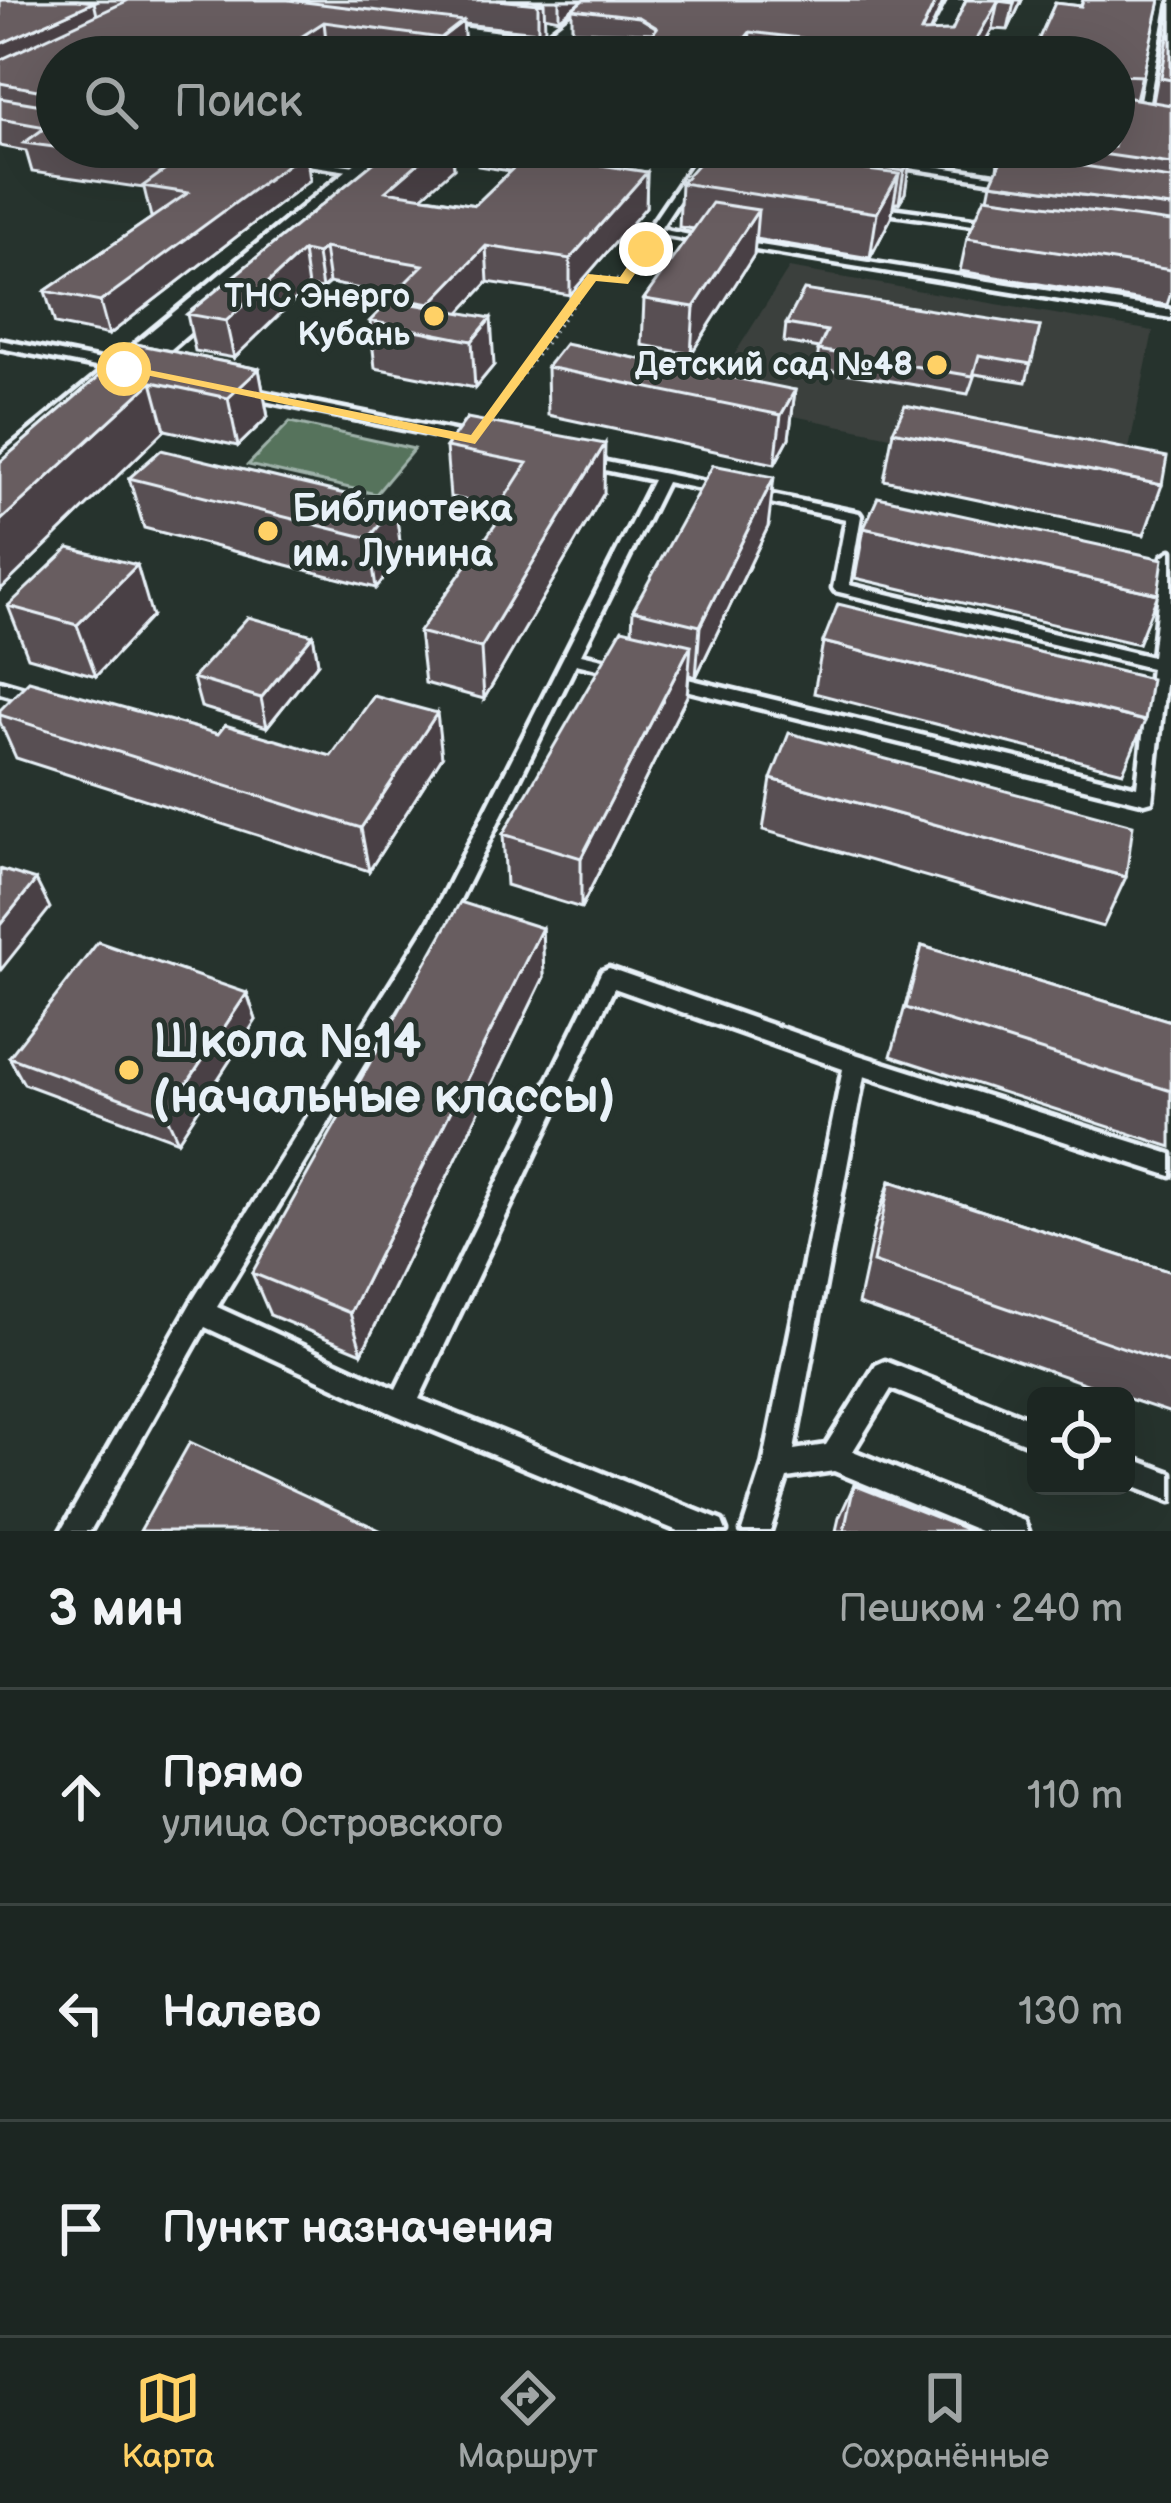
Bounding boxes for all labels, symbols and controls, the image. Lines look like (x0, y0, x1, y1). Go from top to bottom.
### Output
search box (36, 36, 1135, 168)
icon: search (78, 69, 144, 135)
text: Поиск (174, 75, 302, 130)
route end (619, 222, 673, 276)
place label: ТНС Энерго Кубань (224, 277, 410, 355)
marker: ТНС Энерго Кубань (421, 303, 447, 329)
route start (97, 342, 151, 396)
place label: Детский сад №48 (635, 345, 913, 385)
marker: Детский сад №48 (924, 352, 950, 378)
place label: Библиотека им. Лунина (292, 486, 513, 578)
marker: Библиотека им. Лунина (255, 518, 281, 544)
place label: Школа №14 (начальные классы) (153, 1014, 615, 1126)
marker: Школа №14 (начальные классы) (116, 1057, 142, 1083)
map controls (1027, 1387, 1135, 1495)
button: locate (1027, 1387, 1135, 1495)
text: 3 мин (48, 1579, 184, 1640)
text: Пешком · 240 m (838, 1586, 1123, 1633)
text: Прямо (162, 1746, 303, 1801)
icon: ahead (48, 1764, 114, 1830)
text: 110 m (1027, 1773, 1123, 1820)
text: улица Островского (162, 1801, 503, 1848)
icon: left (48, 1980, 114, 2046)
text: Налево (162, 1985, 321, 2040)
text: 130 m (1018, 1989, 1123, 2036)
icon: arrive (48, 2196, 114, 2262)
text: Пункт назначения (162, 2201, 554, 2256)
tab: Карта (122, 2365, 214, 2477)
tab: Маршрут (458, 2365, 598, 2477)
tab: Сохранённые (841, 2365, 1049, 2477)

